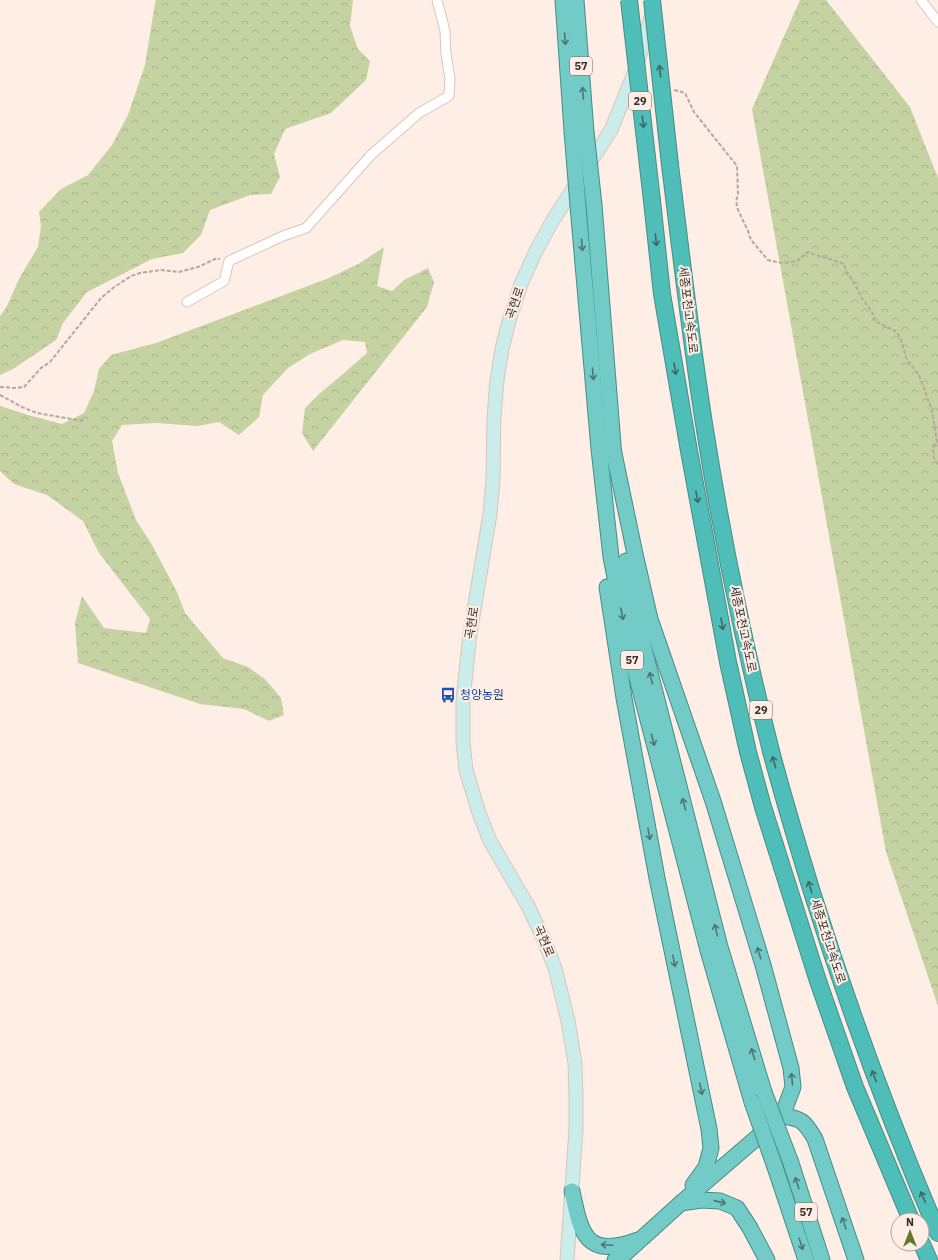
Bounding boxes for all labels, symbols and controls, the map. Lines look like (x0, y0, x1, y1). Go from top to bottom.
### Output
one-way arrow (562, 32, 569, 45)
road number: 57 (570, 57, 592, 75)
one-way arrow (656, 65, 663, 78)
one-way arrow (580, 87, 587, 100)
road number: 29 (629, 92, 651, 110)
one-way arrow (639, 115, 647, 128)
one-way arrow (652, 233, 660, 246)
one-way arrow (578, 238, 585, 251)
street label: 세종포천고속도로 (676, 265, 701, 355)
street label: 곡현로 (502, 285, 527, 321)
one-way arrow (671, 362, 679, 375)
one-way arrow (589, 367, 596, 380)
one-way arrow (694, 490, 702, 503)
street label: 세종포천고속도로 (727, 584, 760, 674)
street label: 곡현로 (462, 605, 482, 640)
one-way arrow (619, 607, 627, 620)
one-way arrow (718, 617, 726, 630)
road number: 57 (621, 651, 643, 669)
one-way arrow (647, 672, 655, 685)
bus stop icon: 청양농원 (439, 686, 457, 704)
place label: 청양농원 (460, 687, 504, 702)
road number: 29 (750, 701, 772, 719)
one-way arrow (650, 734, 657, 747)
one-way arrow (770, 756, 777, 769)
one-way arrow (679, 798, 687, 811)
one-way arrow (645, 827, 653, 840)
one-way arrow (806, 881, 813, 894)
street label: 세종포천고속도로 (808, 897, 849, 985)
street label: 곡현로 (531, 923, 558, 959)
one-way arrow (712, 924, 719, 937)
one-way arrow (755, 947, 763, 959)
one-way arrow (671, 955, 679, 968)
one-way arrow (749, 1048, 756, 1061)
one-way arrow (870, 1071, 878, 1083)
one-way arrow (788, 1073, 796, 1086)
one-way arrow (697, 1082, 705, 1095)
one-way arrow (793, 1177, 800, 1190)
one-way arrow (918, 1191, 926, 1203)
one-way arrow (713, 1199, 726, 1207)
road number: 57 (795, 1203, 817, 1221)
north arrow (890, 1212, 930, 1252)
text: N (906, 1215, 914, 1229)
one-way arrow (839, 1217, 847, 1229)
one-way arrow (797, 1238, 805, 1250)
one-way arrow (601, 1241, 614, 1249)

